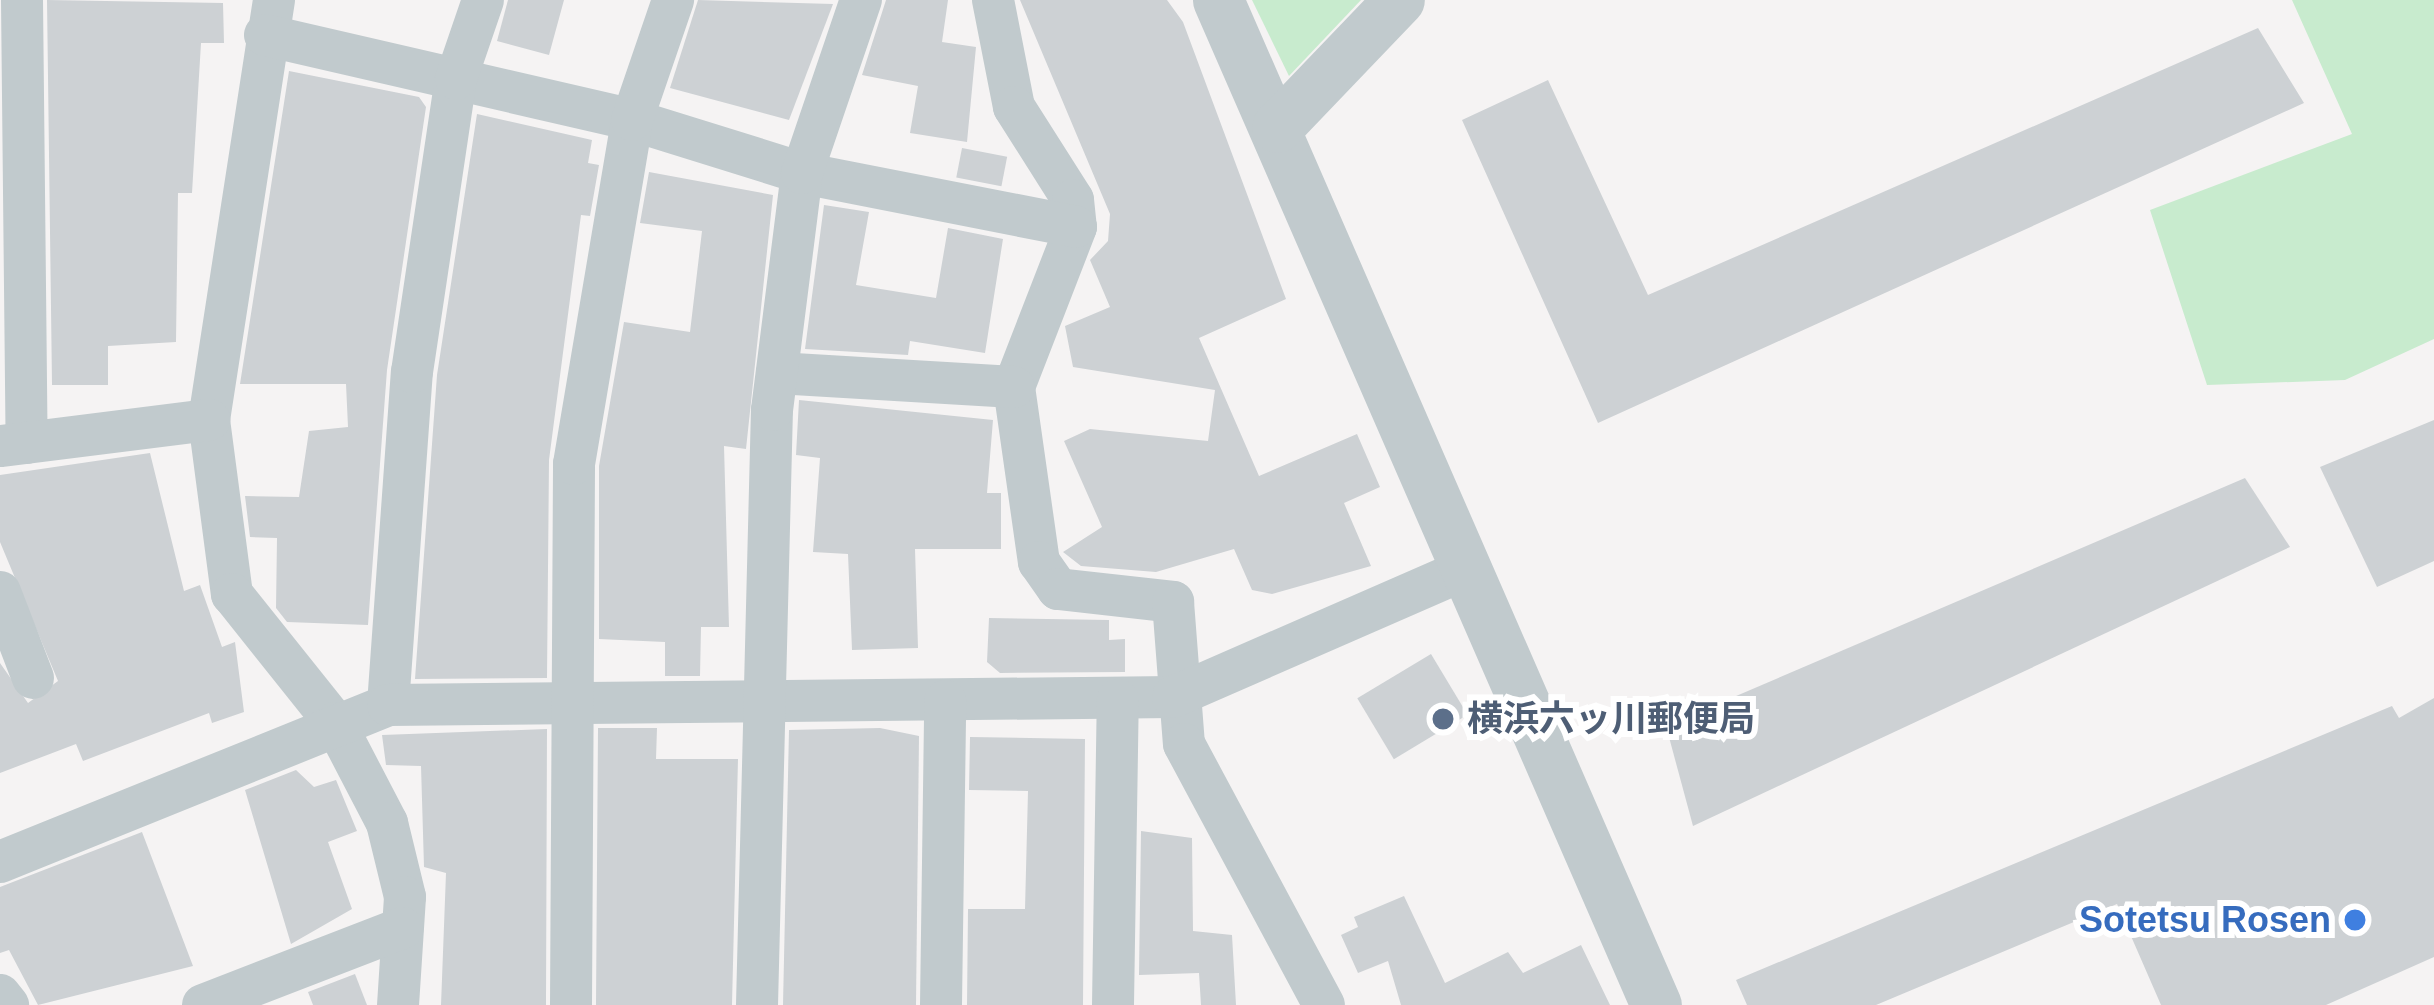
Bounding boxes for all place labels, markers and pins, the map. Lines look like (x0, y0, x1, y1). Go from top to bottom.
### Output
place label: 横浜六ッ川郵便局 (1467, 697, 1755, 741)
marker: 横浜六ッ川郵便局 (1430, 706, 1456, 732)
place label: Sotetsu Rosen (2079, 898, 2331, 942)
marker: Sotetsu Rosen (2342, 907, 2368, 933)

